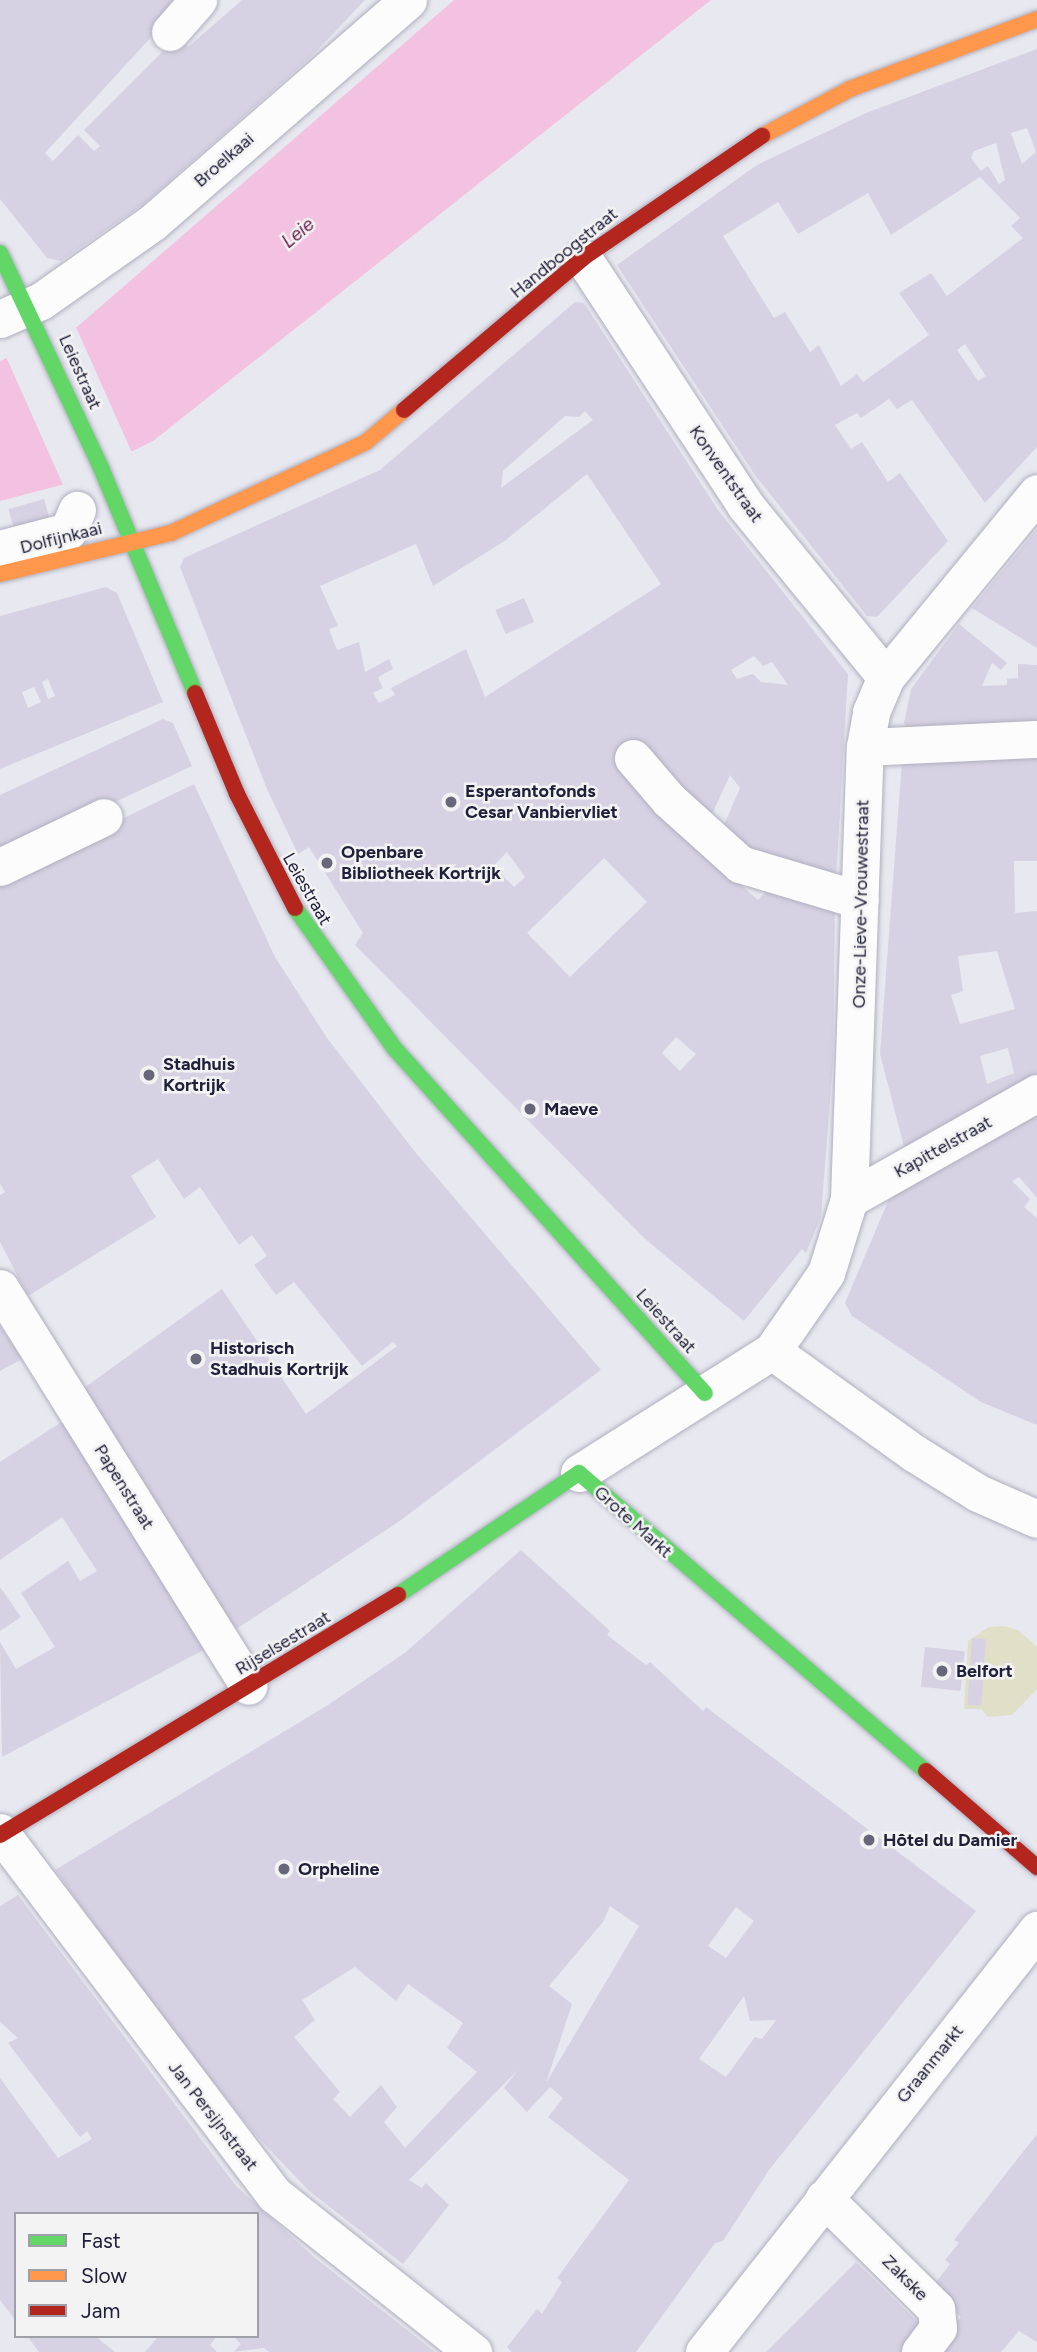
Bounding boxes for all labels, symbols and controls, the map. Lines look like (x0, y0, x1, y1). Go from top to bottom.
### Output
street label: Broelkaai (190, 128, 258, 192)
street label: Handboogstraat (506, 203, 622, 303)
water label: Leie (277, 213, 319, 253)
street label: Leiestraat (54, 331, 106, 413)
street label: Konventstraat (685, 421, 767, 527)
street label: Dolfijnkaai (18, 517, 104, 559)
place label: Esperantofonds Cesar Vanbiervliet (465, 781, 618, 824)
marker: Esperantofonds Cesar Vanbiervliet (443, 794, 459, 810)
street label: Onze-Lieve-Vrouwestraat (848, 799, 874, 1009)
place label: Openbare Bibliotheek Kortrijk (341, 842, 501, 884)
street label: Leiestraat (278, 849, 336, 929)
marker: Openbare Bibliotheek Kortrijk (319, 855, 335, 871)
place label: Stadhuis Kortrijk (163, 1054, 235, 1096)
marker: Stadhuis Kortrijk (141, 1067, 157, 1083)
place label: Maeve (544, 1098, 598, 1120)
marker: Maeve (522, 1101, 538, 1117)
street label: Kapittelstraat (890, 1111, 996, 1183)
street label: Leiestraat (631, 1284, 701, 1358)
place label: Historisch Stadhuis Kortrijk (210, 1338, 349, 1380)
marker: Historisch Stadhuis Kortrijk (188, 1351, 204, 1367)
street label: Papenstraat (89, 1440, 159, 1534)
street label: Grote Markt (590, 1481, 676, 1563)
street label: Rijselsestraat (232, 1606, 334, 1680)
place label: Belfort (956, 1660, 1013, 1682)
marker: Belfort (934, 1663, 950, 1679)
place label: Hôtel du Damier (883, 1829, 1017, 1851)
marker: Hôtel du Damier (861, 1832, 877, 1848)
place label: Orpheline (298, 1858, 379, 1880)
marker: Orpheline (276, 1861, 292, 1877)
street label: Graanmarkt (892, 2021, 968, 2107)
street label: Jan Persijnstraat (164, 2057, 262, 2175)
legend (14, 2212, 259, 2338)
text: Fast (81, 2228, 121, 2253)
street label: Zakske (877, 2250, 933, 2306)
text: Slow (81, 2263, 127, 2288)
text: Jam (81, 2298, 120, 2323)

